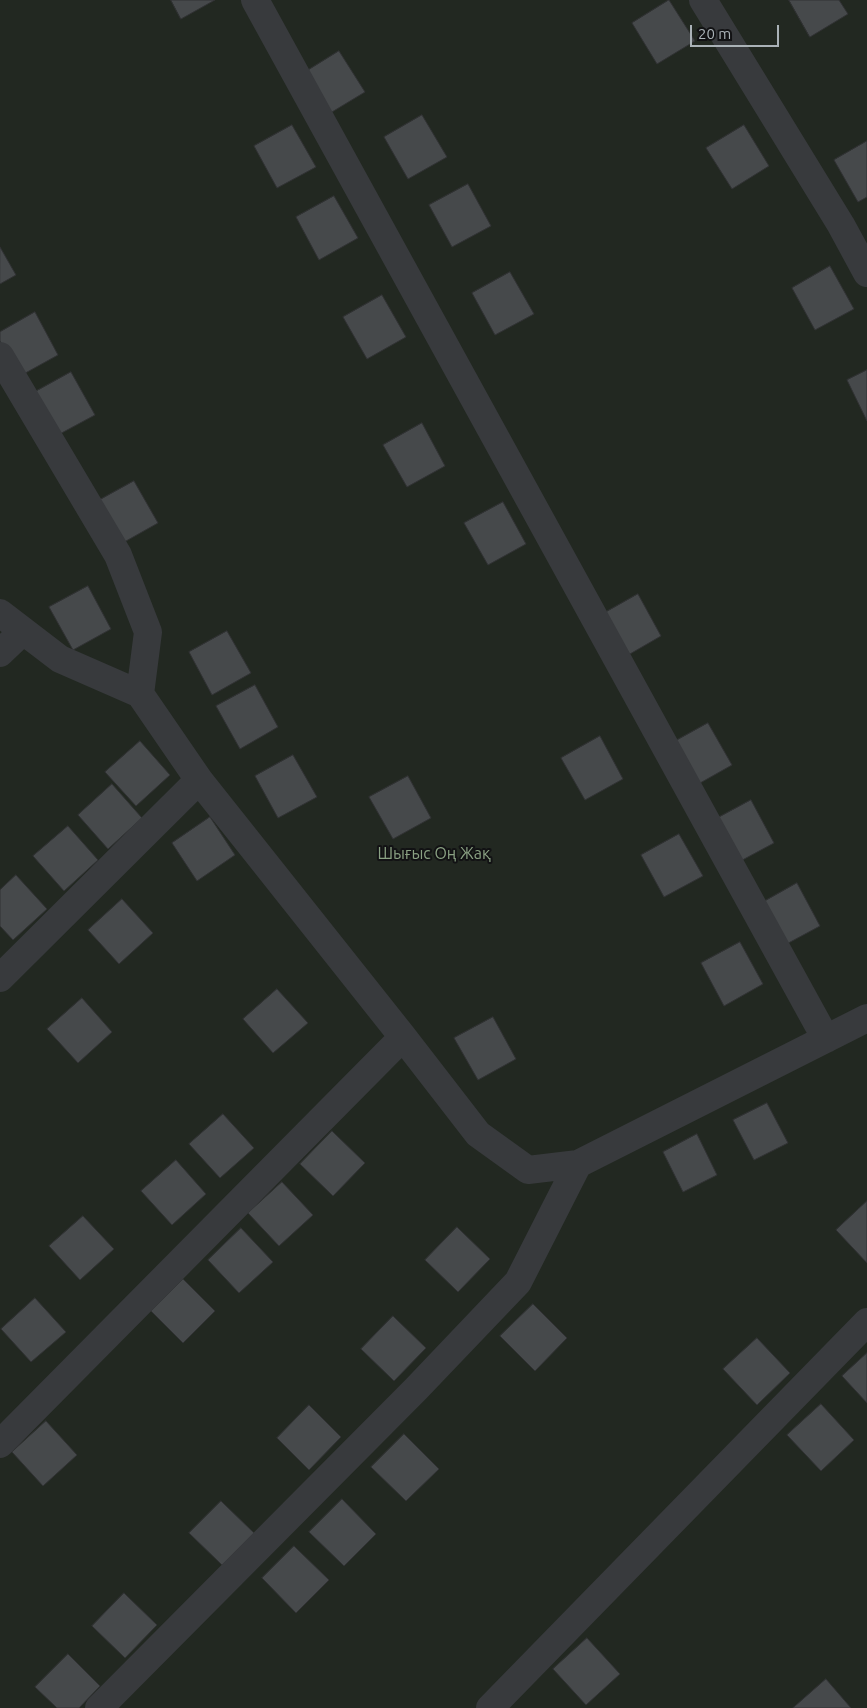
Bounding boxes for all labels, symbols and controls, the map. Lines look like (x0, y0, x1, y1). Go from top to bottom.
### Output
scale bar (692, 15, 781, 47)
text: 20 m (698, 25, 731, 42)
park label: Шығыс Оң Жақ (377, 844, 491, 864)

